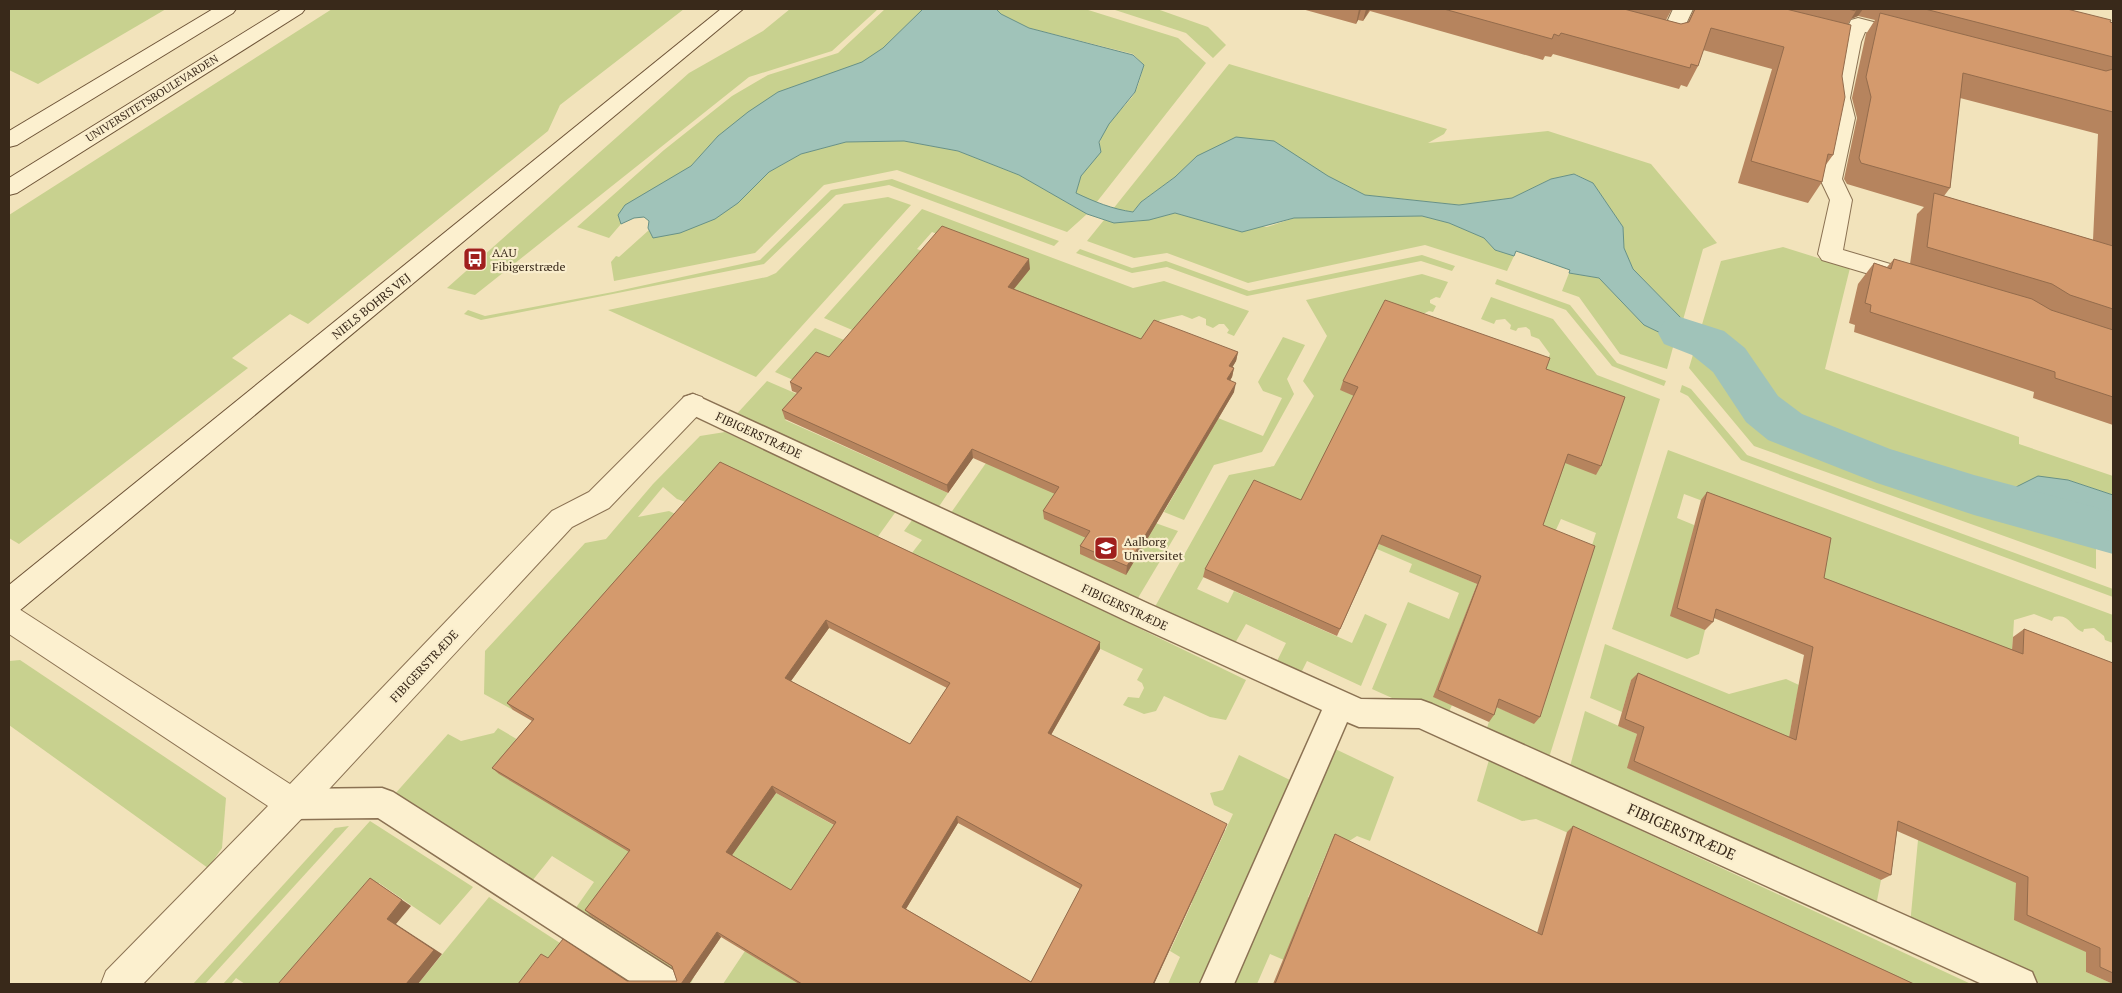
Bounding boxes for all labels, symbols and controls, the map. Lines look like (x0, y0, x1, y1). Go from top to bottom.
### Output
street label: UNIVERSITETSBOULEVARDEN (83, 51, 221, 145)
place label: AAU Fibigerstræde (492, 245, 566, 274)
bus stop icon: AAU Fibigerstræde (462, 246, 488, 272)
street label: NIELS BOHRS VEJ (329, 270, 413, 342)
street label: FIBIGERSTRÆDE (714, 408, 804, 462)
place label: Aalborg Universitet (1124, 534, 1184, 563)
school or university icon: Aalborg Universitet (1093, 535, 1119, 561)
street label: FIBIGERSTRÆDE (1080, 580, 1170, 634)
street label: FIBIGERSTRÆDE (387, 627, 461, 705)
street label: FIBIGERSTRÆDE (1625, 798, 1739, 864)

